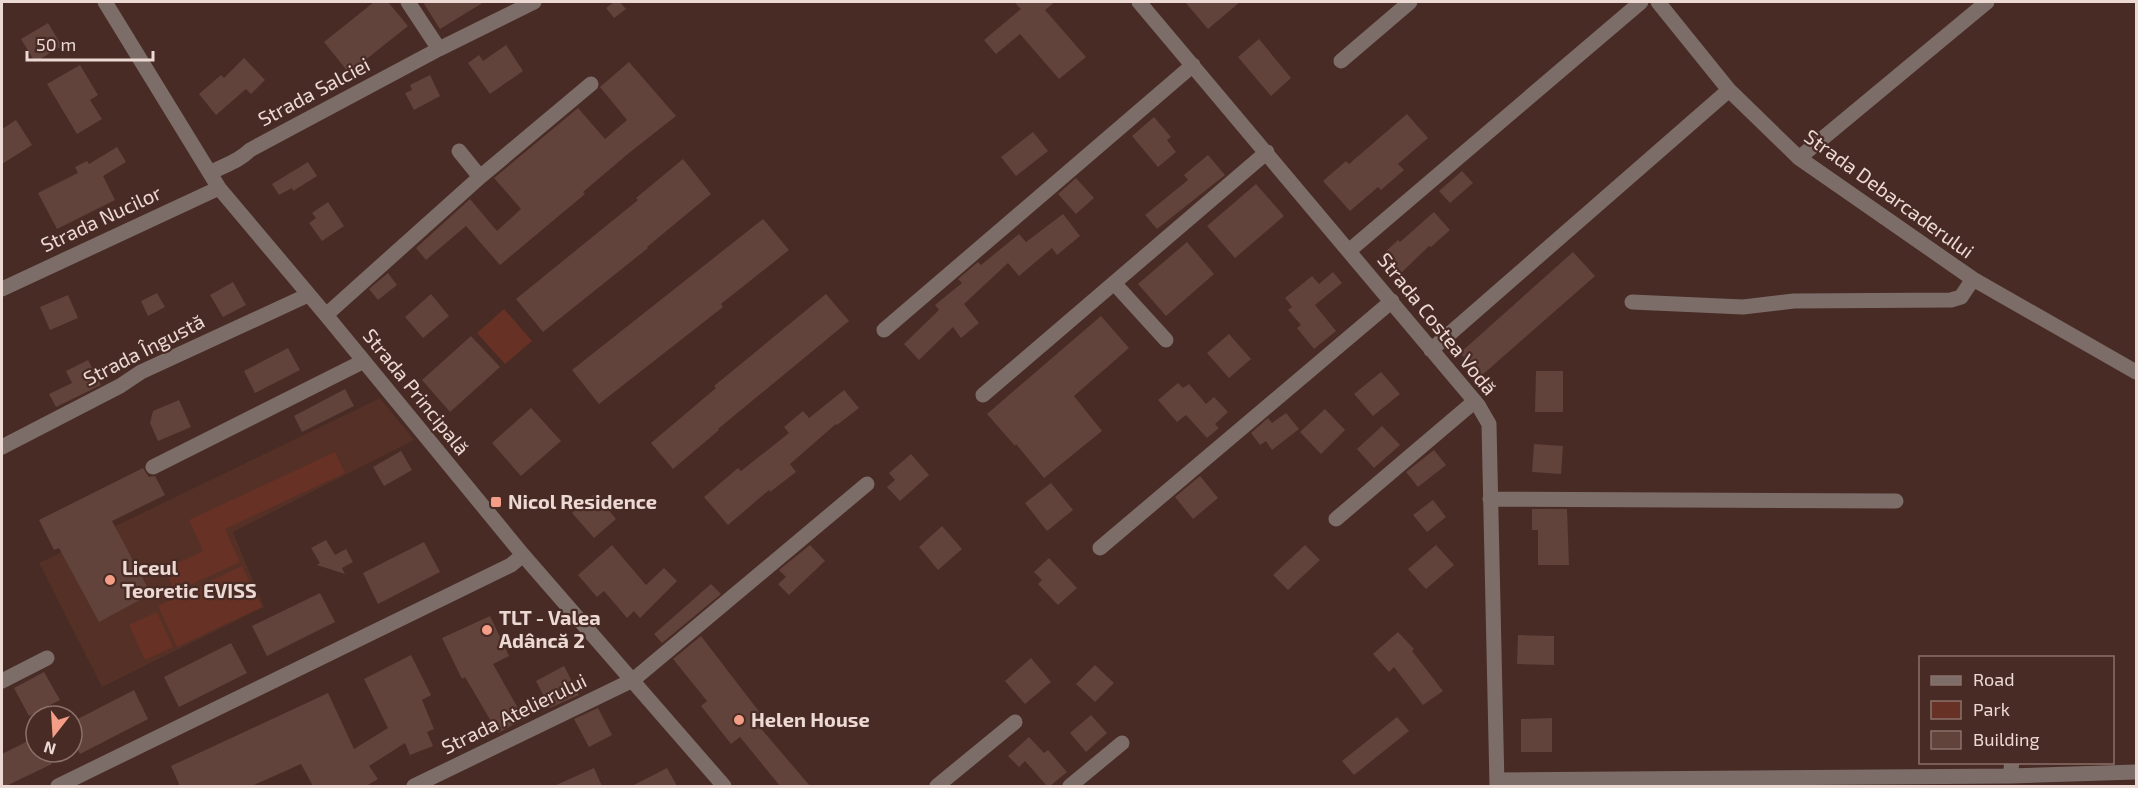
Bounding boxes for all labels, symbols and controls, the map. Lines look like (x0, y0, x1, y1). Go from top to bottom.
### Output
scale bar (27, 24, 153, 62)
text: 50 m (36, 33, 76, 55)
street label: Strada Salciei (254, 52, 374, 131)
street label: Strada Debarcaderului (1800, 124, 1979, 263)
street label: Strada Nucilor (37, 180, 165, 256)
street label: Strada Costea Vodă (1373, 247, 1503, 399)
street label: Strada Îngustă (79, 308, 208, 390)
street label: Strada Principală (359, 323, 475, 459)
place label: Nicol Residence (508, 489, 657, 513)
marker: Nicol Residence (489, 495, 503, 509)
place label: Liceul Teoretic EVISS (122, 555, 257, 602)
marker: Liceul Teoretic EVISS (103, 573, 117, 587)
place label: TLT - Valea Adâncă 2 (499, 605, 601, 652)
marker: TLT - Valea Adâncă 2 (480, 623, 494, 637)
legend (1919, 656, 2114, 764)
street label: Strada Atelierului (437, 668, 590, 759)
text: Road (1973, 668, 2014, 690)
text: Park (1973, 698, 2010, 720)
north arrow (24, 704, 84, 764)
place label: Helen House (751, 707, 870, 731)
marker: Helen House (732, 713, 746, 727)
text: Building (1973, 728, 2040, 750)
text: N (41, 738, 58, 760)

